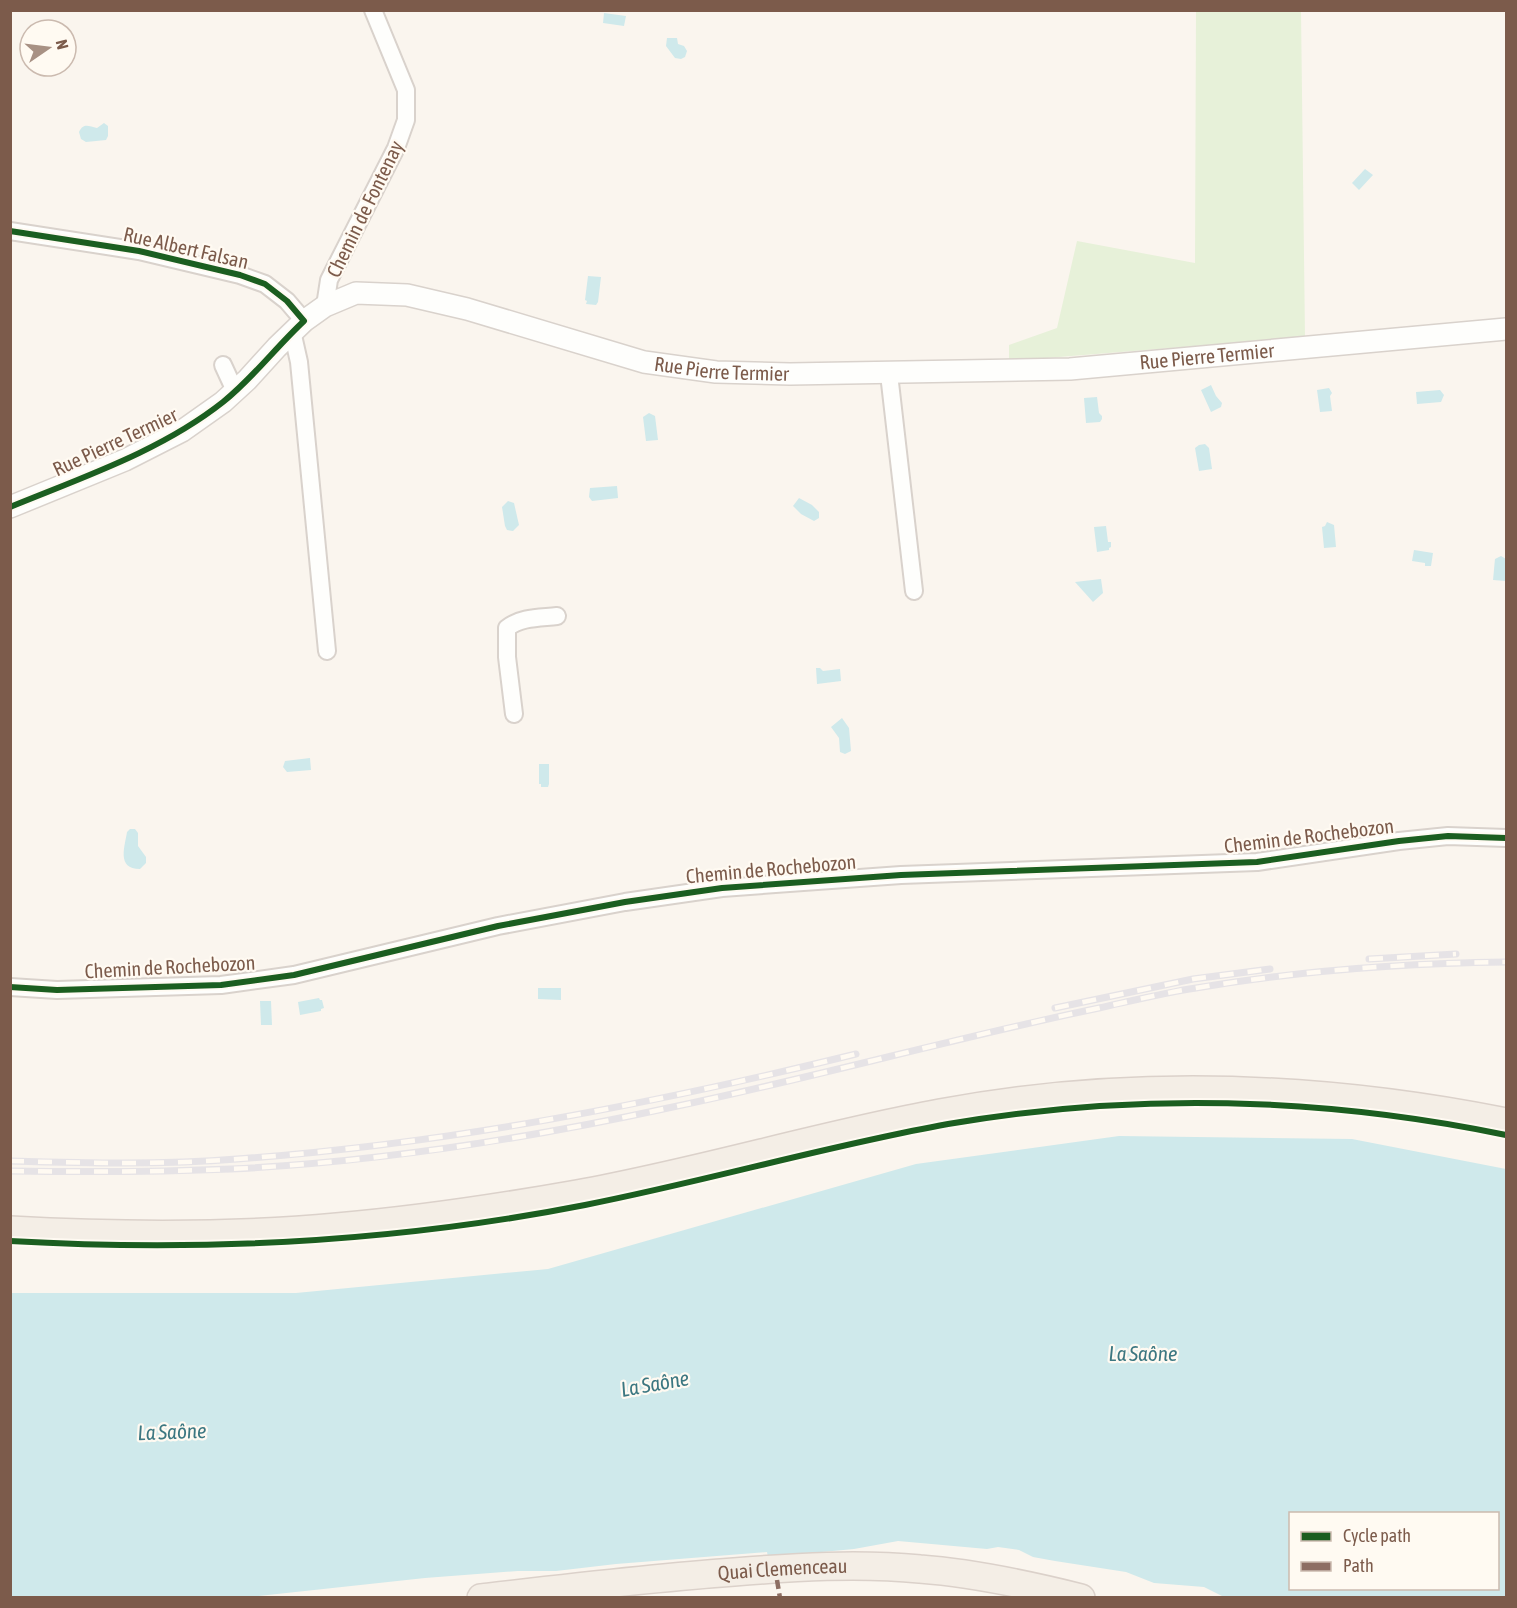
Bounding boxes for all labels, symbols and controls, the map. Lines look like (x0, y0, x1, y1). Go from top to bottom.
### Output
north arrow (18, 18, 78, 78)
text: N (53, 38, 72, 51)
street label: Chemin de Fontenay (322, 137, 408, 281)
street label: Rue Albert Falsan (121, 222, 251, 273)
street label: Rue Pierre Termier (1139, 338, 1276, 374)
street label: Rue Pierre Termier (653, 352, 790, 385)
street label: Rue Pierre Termier (49, 402, 182, 480)
street label: Chemin de Rochebozon (1223, 814, 1395, 857)
street label: Chemin de Rochebozon (685, 850, 857, 887)
street label: Chemin de Rochebozon (84, 951, 256, 982)
water label: La Saône (1109, 1341, 1177, 1365)
water label: La Saône (619, 1365, 691, 1401)
water label: La Saône (137, 1418, 207, 1444)
legend (1289, 1512, 1499, 1590)
text: Cycle path (1343, 1525, 1411, 1546)
street label: Quai Clemenceau (717, 1554, 848, 1584)
text: Path (1343, 1555, 1374, 1576)

